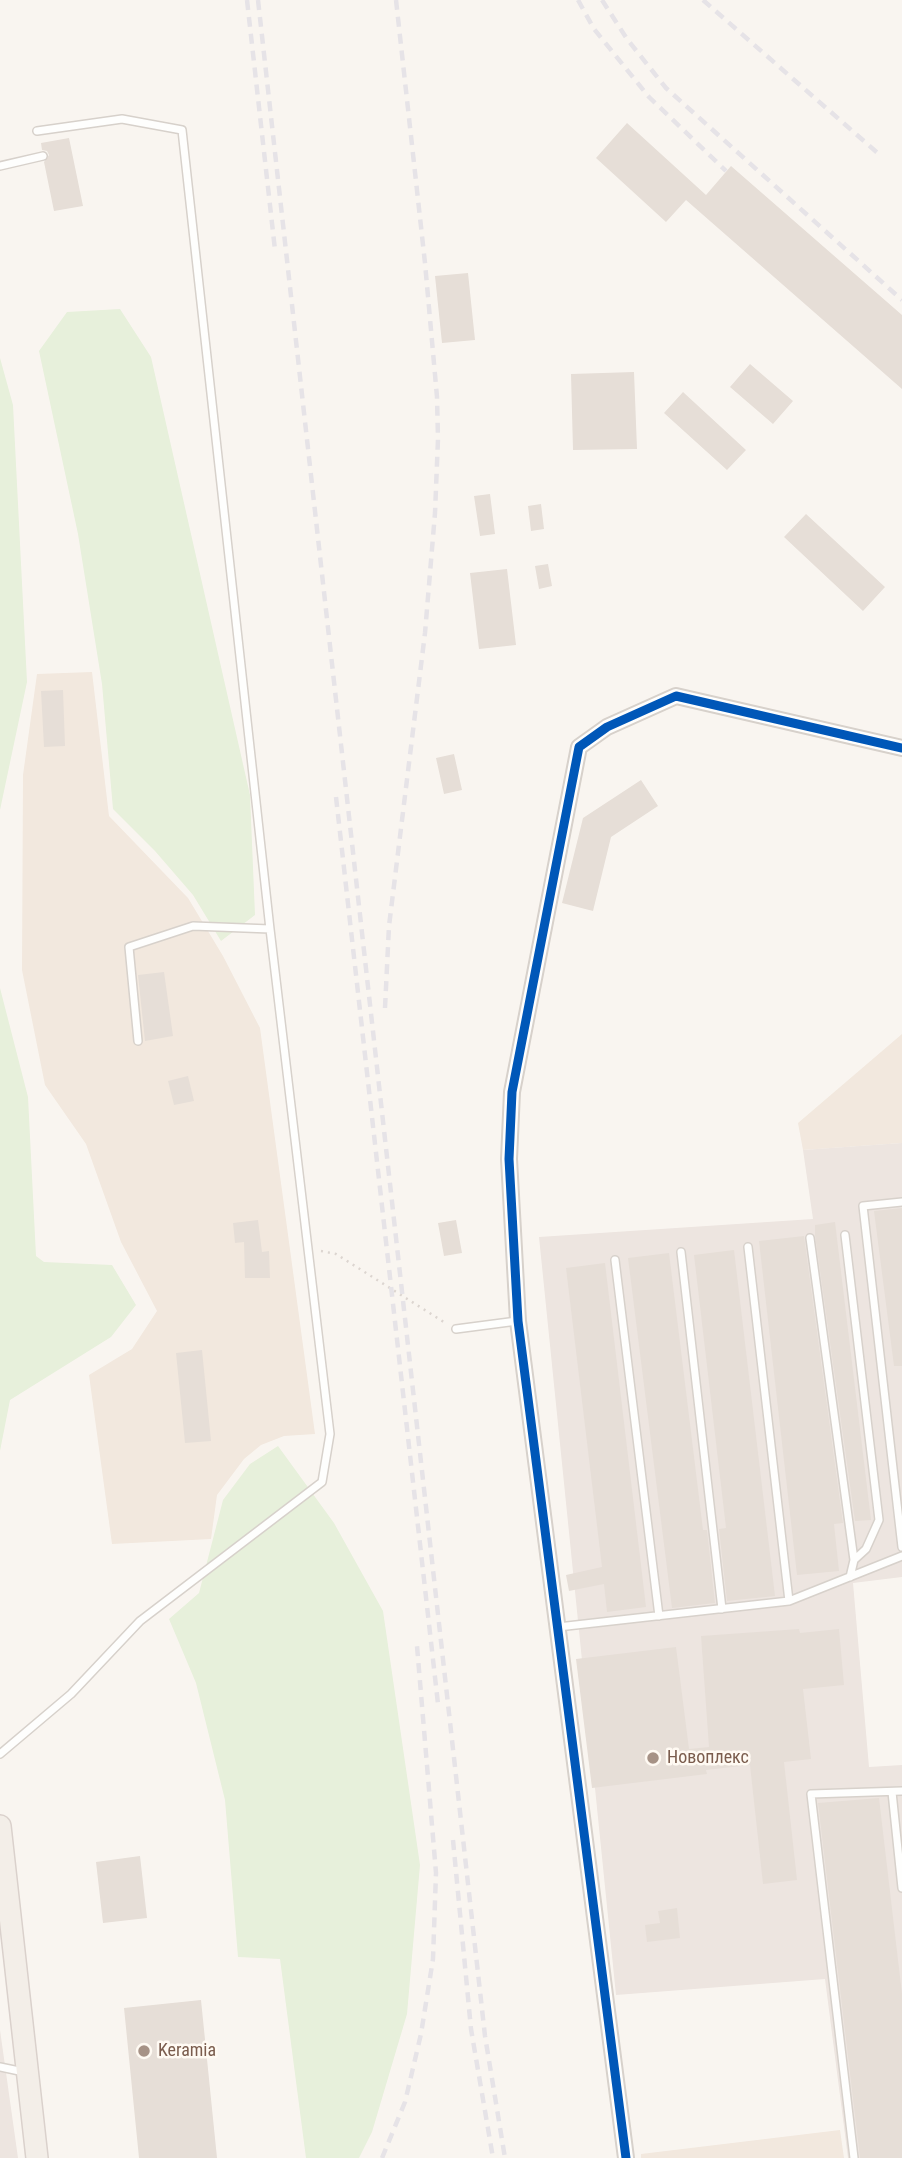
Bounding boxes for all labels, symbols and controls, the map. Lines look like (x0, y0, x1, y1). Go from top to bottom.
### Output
place label: Новоплекс (667, 1747, 749, 1769)
marker: Новоплекс (645, 1750, 661, 1766)
place label: Keramia (158, 2040, 216, 2062)
marker: Keramia (136, 2043, 152, 2059)

